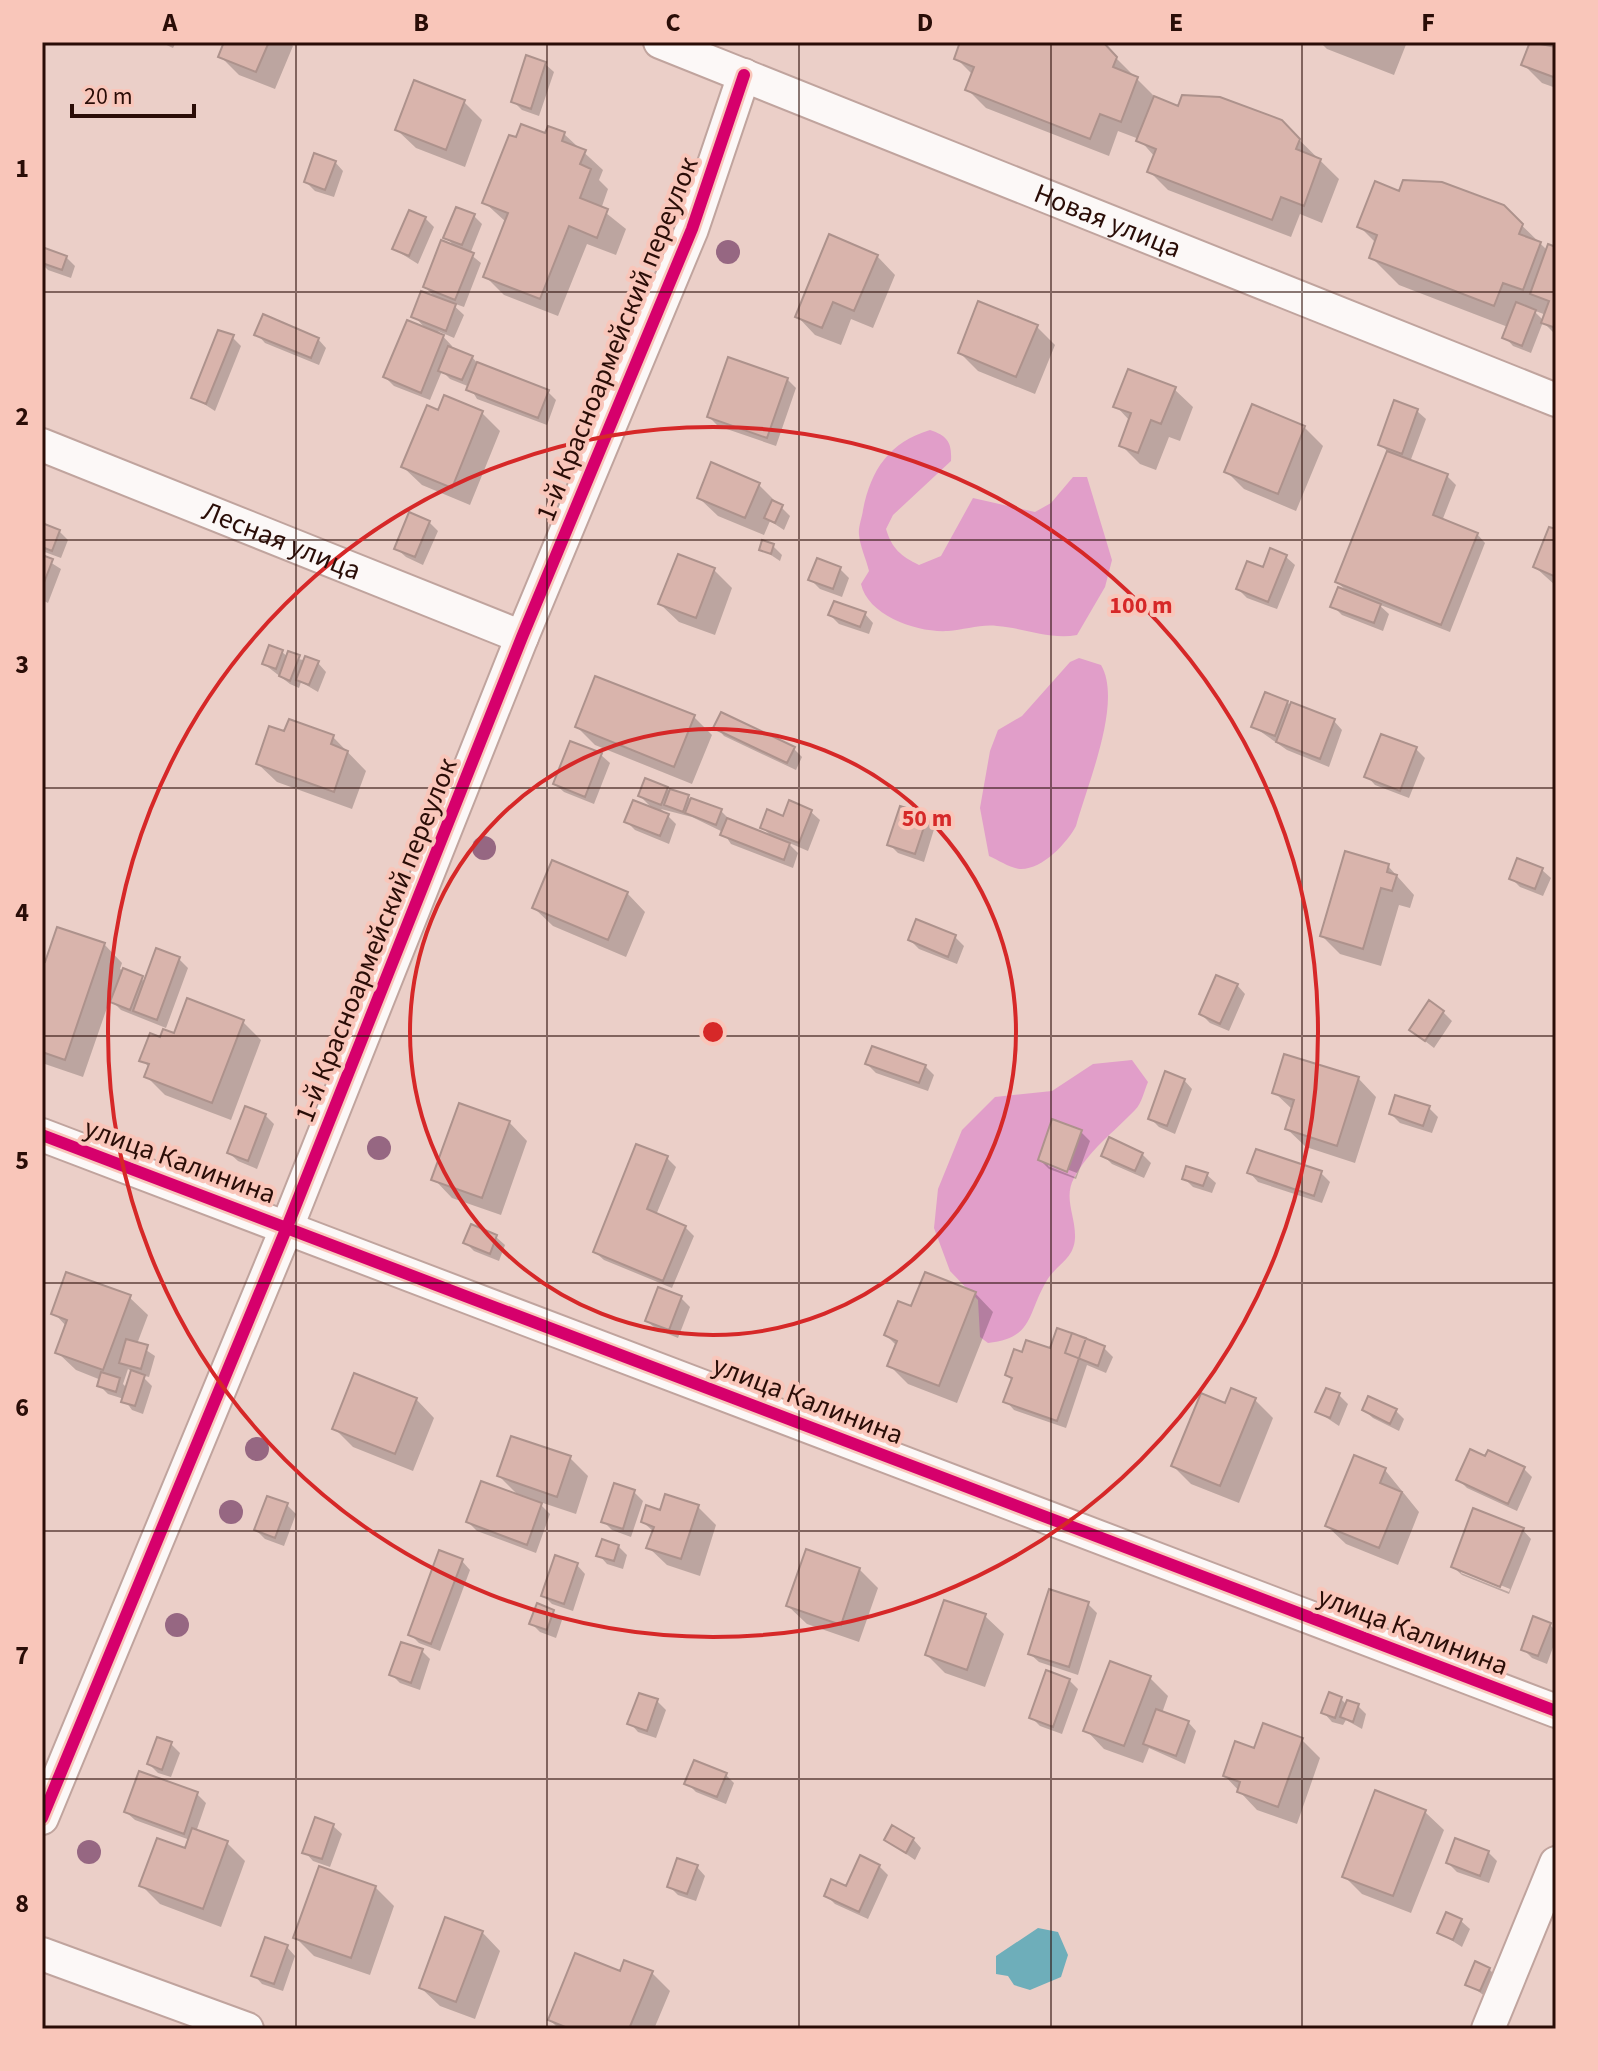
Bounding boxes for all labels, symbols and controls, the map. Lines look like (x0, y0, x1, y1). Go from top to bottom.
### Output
text: A (162, 4, 179, 41)
text: B (413, 4, 429, 41)
text: C (665, 4, 681, 41)
text: D (917, 4, 933, 41)
text: E (1169, 4, 1183, 41)
text: F (1421, 4, 1435, 41)
scale bar (72, 68, 194, 118)
text: 20 m (84, 79, 133, 114)
text: 1 (15, 150, 29, 187)
street label: 1-й Красноармейский переулок (526, 151, 709, 527)
street label: Новая улица (1028, 173, 1187, 268)
text: 2 (15, 398, 29, 435)
street label: Лесная улица (196, 491, 367, 591)
text: 100 m (1109, 588, 1173, 623)
text: 3 (15, 646, 29, 683)
street label: 1-й Красноармейский переулок (285, 752, 468, 1128)
text: 50 m (902, 801, 952, 836)
text: 4 (15, 894, 29, 931)
centre of rings (699, 1018, 727, 1046)
street label: улица Калинина (79, 1108, 281, 1214)
text: 5 (15, 1142, 29, 1179)
street label: улица Калинина (707, 1345, 909, 1455)
text: 6 (15, 1389, 29, 1426)
street label: улица Калинина (1312, 1576, 1514, 1686)
text: 7 (15, 1637, 29, 1674)
text: 8 (15, 1885, 29, 1922)

